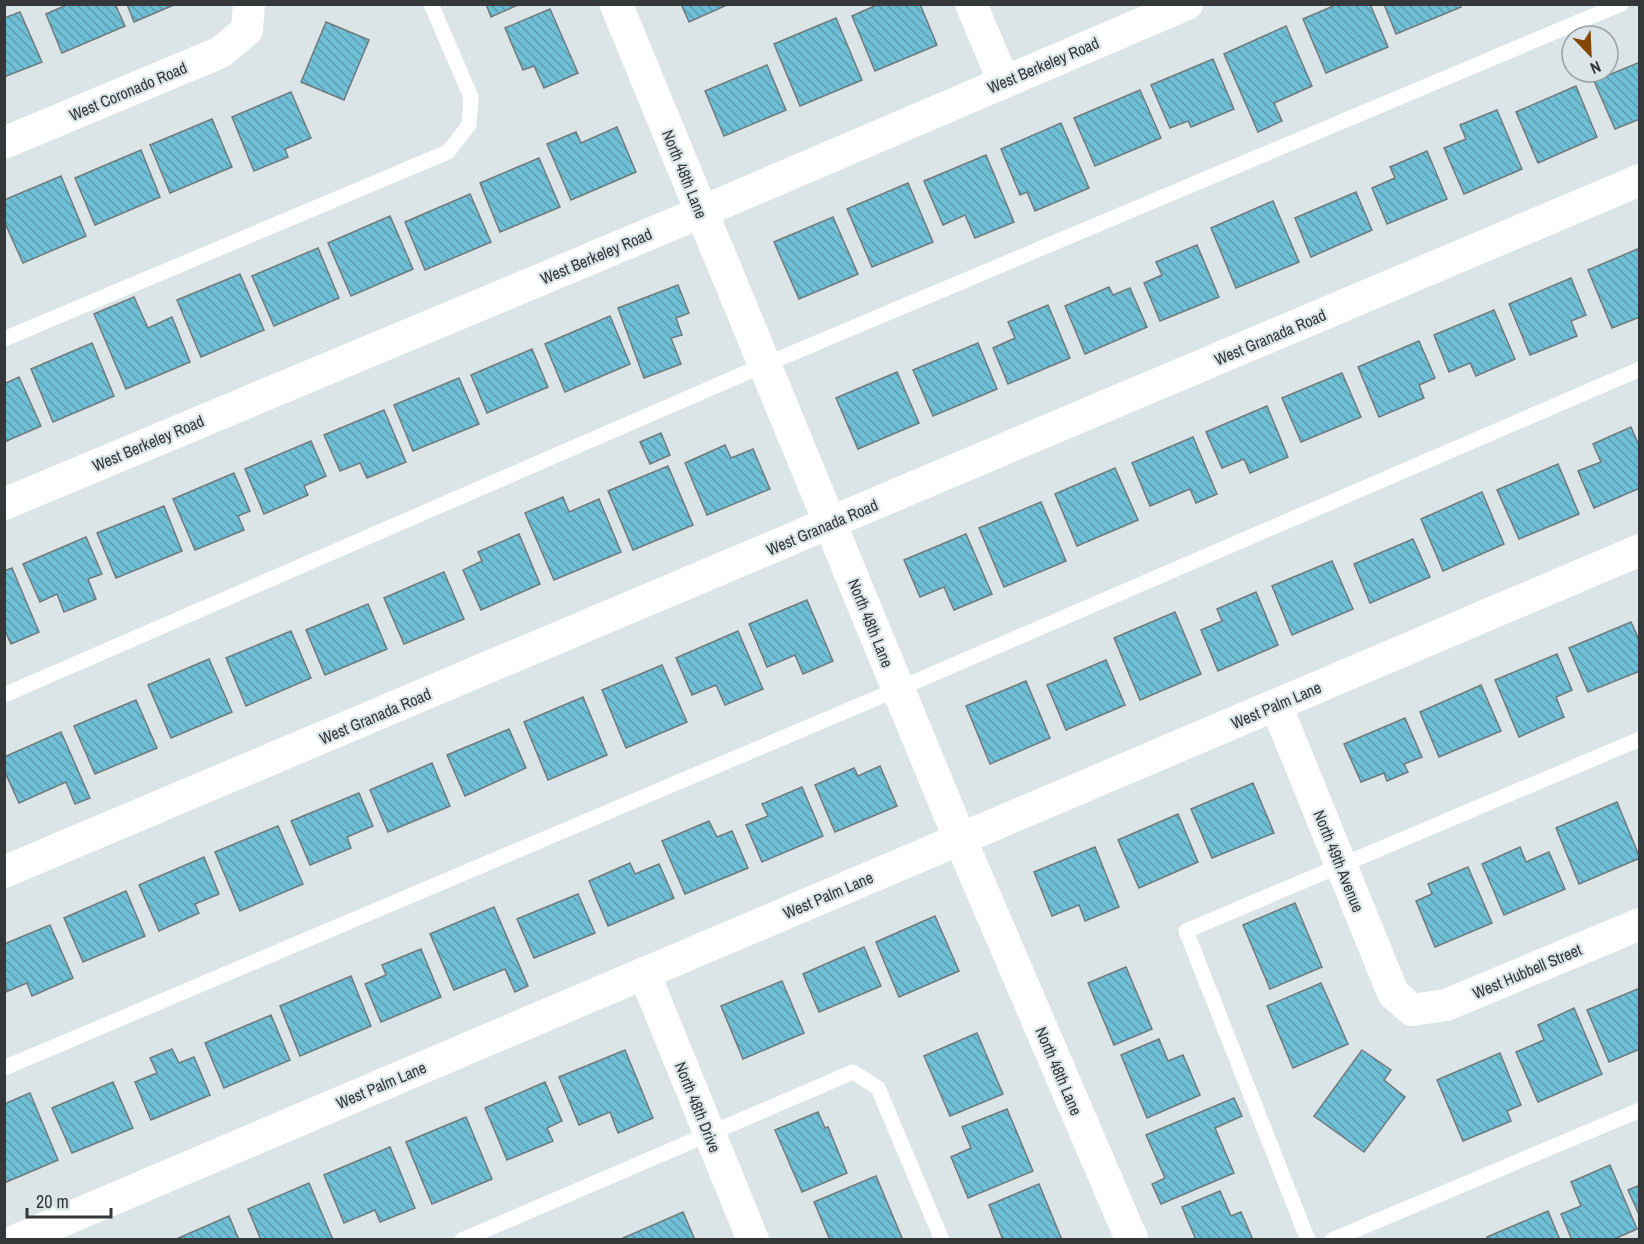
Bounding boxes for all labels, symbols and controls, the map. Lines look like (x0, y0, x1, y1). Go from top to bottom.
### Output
north arrow (1560, 24, 1620, 84)
street label: West Berkeley Road (984, 32, 1102, 98)
street label: West Coronado Road (66, 56, 190, 126)
text: N (1587, 56, 1605, 80)
street label: North 48th Lane (657, 126, 713, 222)
street label: West Berkeley Road (537, 223, 655, 289)
street label: West Granada Road (1211, 304, 1329, 370)
street label: West Berkeley Road (89, 410, 207, 476)
street label: West Granada Road (763, 494, 881, 560)
street label: North 48th Lane (843, 575, 899, 671)
street label: West Palm Lane (1227, 676, 1325, 734)
street label: West Granada Road (316, 683, 434, 749)
street label: North 49th Avenue (1308, 807, 1370, 915)
street label: West Palm Lane (779, 866, 877, 924)
street label: West Hubbell Street (1469, 938, 1585, 1004)
street label: North 48th Lane (1030, 1023, 1088, 1119)
street label: West Palm Lane (332, 1056, 430, 1114)
street label: North 48th Drive (670, 1058, 726, 1156)
scale bar (27, 1181, 111, 1219)
text: 20 m (36, 1189, 69, 1214)

